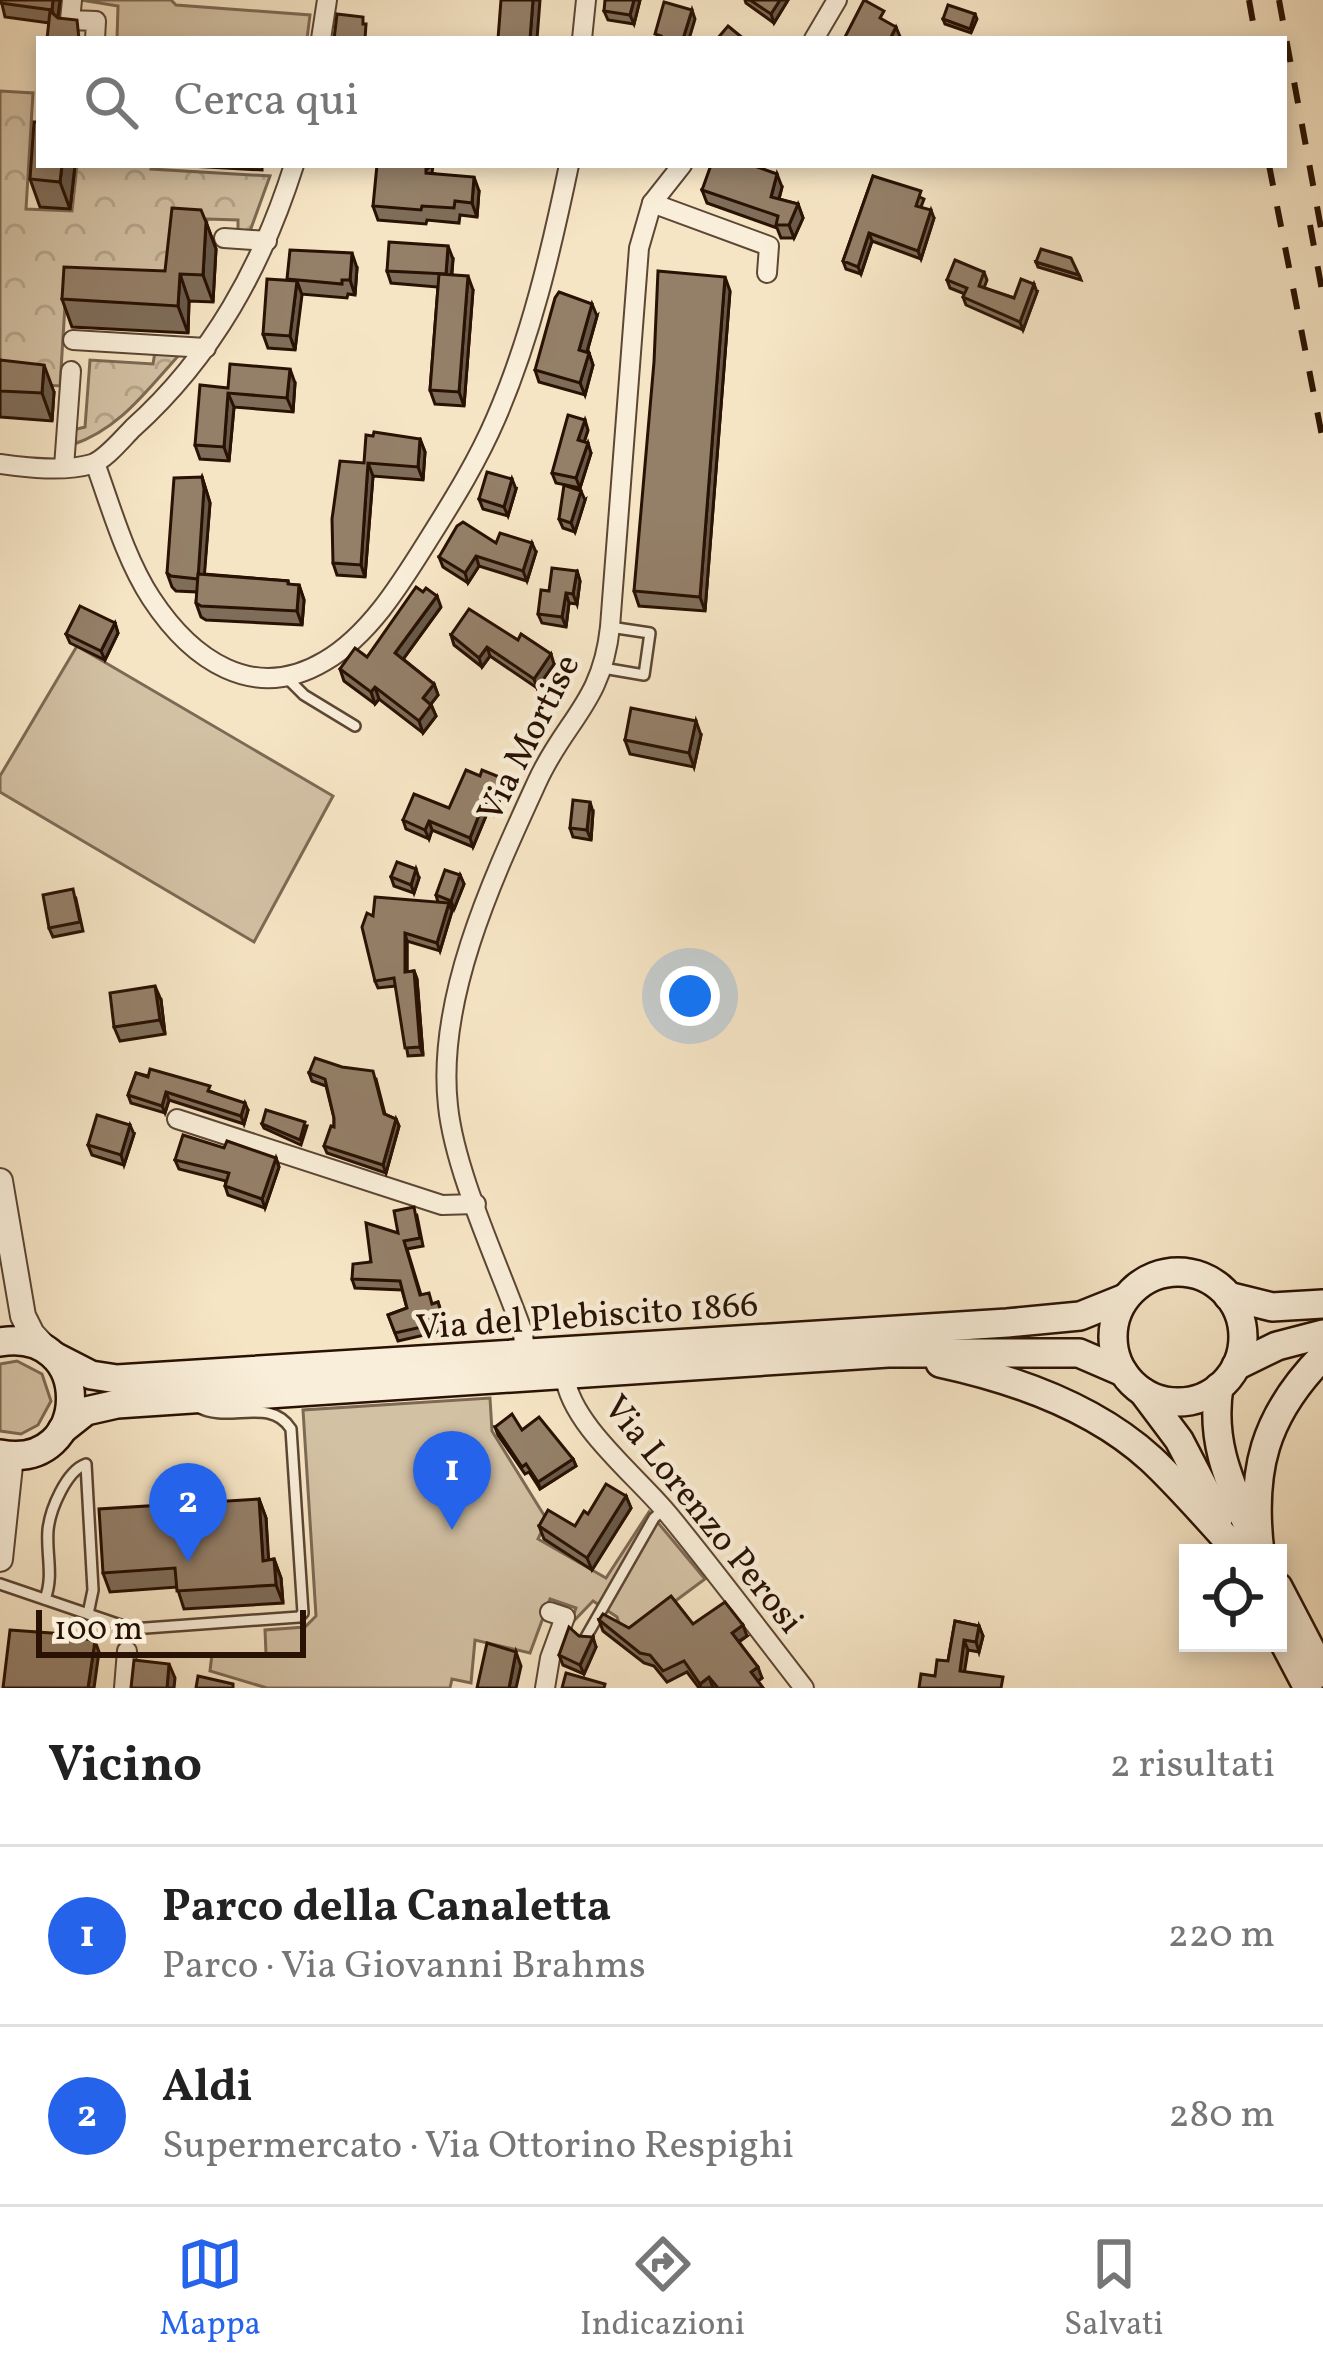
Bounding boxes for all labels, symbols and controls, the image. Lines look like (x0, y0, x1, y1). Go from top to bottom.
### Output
search box (36, 36, 1287, 168)
icon: search (78, 69, 144, 135)
text: Cerca qui (174, 71, 359, 134)
street label: Via Mortise (467, 646, 594, 831)
your location (660, 966, 720, 1026)
street label: Via del Plebiscito 1866 (414, 1281, 760, 1355)
street label: Via Lorenzo Perosi (590, 1386, 814, 1645)
pin: 1 (413, 1431, 491, 1530)
pin: 2 (149, 1463, 227, 1562)
map controls (1179, 1544, 1287, 1652)
button: locate (1179, 1544, 1287, 1652)
scale bar (36, 1604, 306, 1657)
text: 100 m (54, 1608, 143, 1654)
text: Vicino (48, 1731, 202, 1802)
text: 2 risultati (1110, 1739, 1275, 1793)
text: Parco della Canaletta (162, 1877, 611, 1940)
text: 1 (79, 1909, 95, 1963)
text: 220 m (1168, 1909, 1275, 1963)
text: Parco · Via Giovanni Brahms (162, 1940, 646, 1994)
text: Aldi (162, 2057, 253, 2120)
text: 2 (77, 2089, 97, 2143)
text: 280 m (1168, 2089, 1275, 2143)
text: Supermercato · Via Ottorino Respighi (162, 2120, 794, 2174)
tab: Mappa (160, 2231, 261, 2349)
tab: Indicazioni (580, 2231, 745, 2349)
tab: Salvati (1064, 2231, 1163, 2349)

